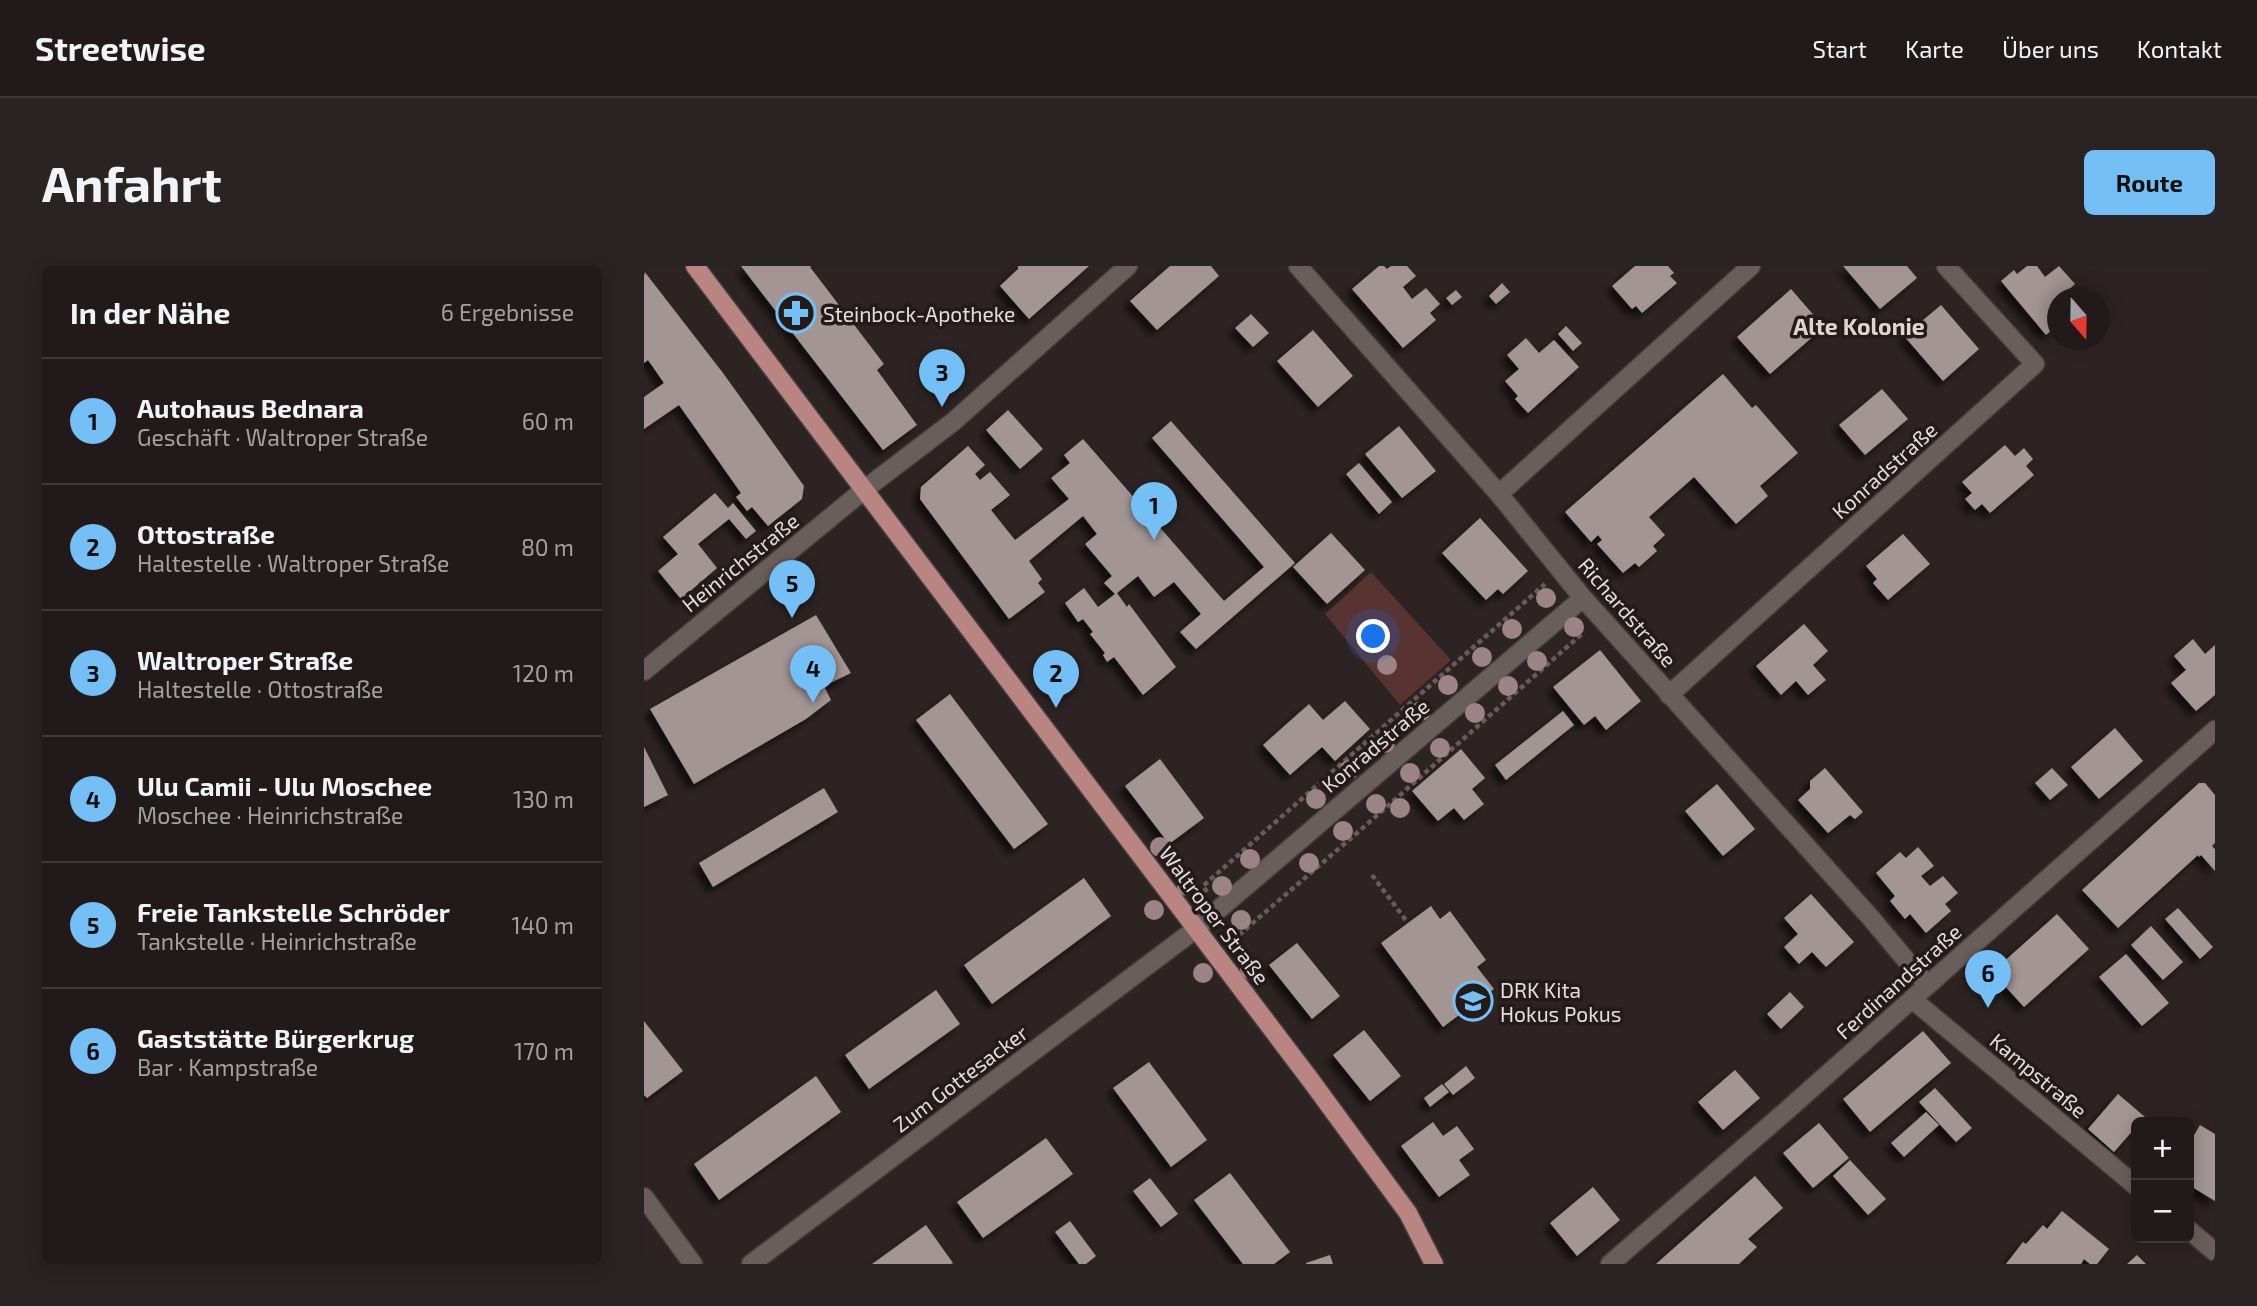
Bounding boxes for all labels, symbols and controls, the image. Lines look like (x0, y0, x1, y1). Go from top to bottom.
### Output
text: Streetwise (35, 28, 206, 68)
text: Start (1813, 34, 1867, 63)
text: Karte (1905, 34, 1964, 63)
text: Über uns (2002, 34, 2099, 63)
text: Kontakt (2137, 34, 2222, 63)
button: Route (2084, 150, 2215, 215)
text: Anfahrt (42, 153, 222, 212)
north arrow (2047, 287, 2110, 350)
pharmacy icon: Steinbock-Apotheke (775, 292, 817, 334)
text: In der Nähe (70, 294, 231, 330)
text: 6 Ergebnisse (441, 298, 574, 326)
place label: Steinbock-Apotheke (823, 301, 1015, 326)
district label: Alte Kolonie (1793, 312, 1925, 340)
pin: 3 (919, 349, 965, 407)
text: Autohaus Bednara (137, 392, 364, 423)
text: 1 (88, 407, 98, 435)
text: 60 m (522, 407, 574, 435)
street label: Konradstraße (1826, 416, 1942, 524)
text: Geschäft · Waltroper Straße (137, 423, 428, 451)
pin: 1 (1131, 482, 1177, 540)
street label: Heinrichstraße (677, 507, 803, 617)
text: Ottostraße (137, 518, 275, 549)
text: 2 (86, 533, 100, 561)
text: 80 m (521, 533, 574, 561)
text: Haltestelle · Waltroper Straße (137, 549, 449, 577)
street label: Richardstraße (1574, 552, 1682, 672)
pin: 5 (769, 560, 815, 618)
your location (1356, 619, 1390, 653)
text: Waltroper Straße (137, 644, 353, 675)
pin: 4 (790, 645, 836, 703)
pin: 2 (1033, 650, 1079, 708)
text: 3 (86, 659, 100, 687)
text: 120 m (513, 659, 574, 687)
text: Haltestelle · Ottostraße (137, 675, 383, 703)
street label: Konradstraße (1316, 693, 1434, 797)
text: Ulu Camii - Ulu Moschee (137, 770, 432, 801)
text: 4 (86, 785, 100, 813)
text: 130 m (513, 785, 574, 813)
text: Moschee · Heinrichstraße (137, 801, 403, 829)
street label: Waltroper Straße (1155, 841, 1275, 989)
text: Freie Tankstelle Schröder (137, 896, 450, 927)
text: 5 (87, 911, 99, 939)
text: 140 m (512, 911, 574, 939)
street label: Ferdinandstraße (1830, 918, 1966, 1044)
text: Tankstelle · Heinrichstraße (137, 927, 417, 955)
pin: 6 (1965, 950, 2011, 1008)
place label: DRK Kita Hokus Pokus (1500, 977, 1622, 1026)
school or university icon: DRK Kita Hokus Pokus (1452, 980, 1494, 1022)
street label: Zum Gottesacker (888, 1019, 1033, 1137)
text: Gaststätte Bürgerkrug (137, 1022, 414, 1053)
street label: Kampstraße (1986, 1027, 2092, 1123)
text: 6 (86, 1037, 100, 1065)
text: 170 m (514, 1037, 574, 1065)
text: Bar · Kampstraße (137, 1053, 318, 1081)
map controls (2131, 1117, 2194, 1243)
button: + (2131, 1117, 2194, 1180)
button: − (2131, 1180, 2194, 1243)

